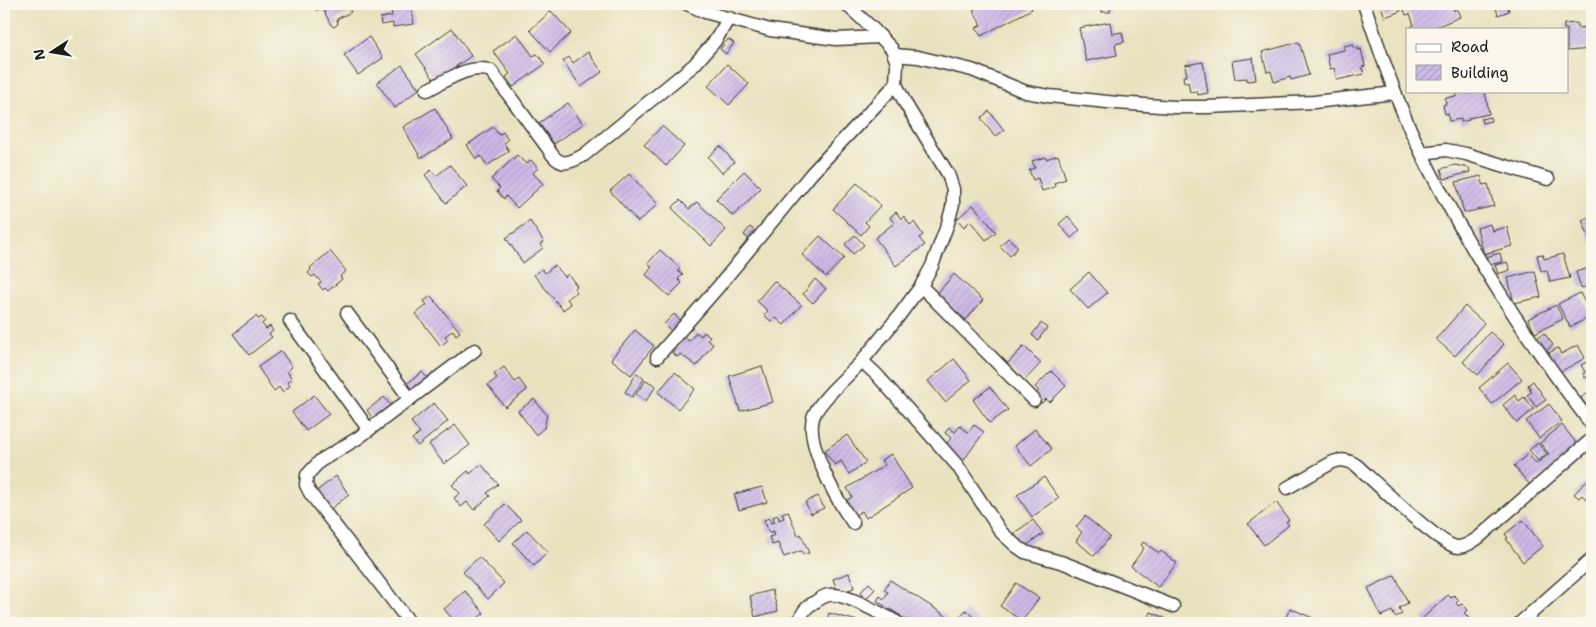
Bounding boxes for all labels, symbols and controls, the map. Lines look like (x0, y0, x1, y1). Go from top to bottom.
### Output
north arrow (28, 28, 78, 78)
legend (1406, 28, 1568, 92)
text: Road (1451, 37, 1489, 57)
text: N (29, 47, 49, 62)
text: Building (1451, 63, 1508, 83)

